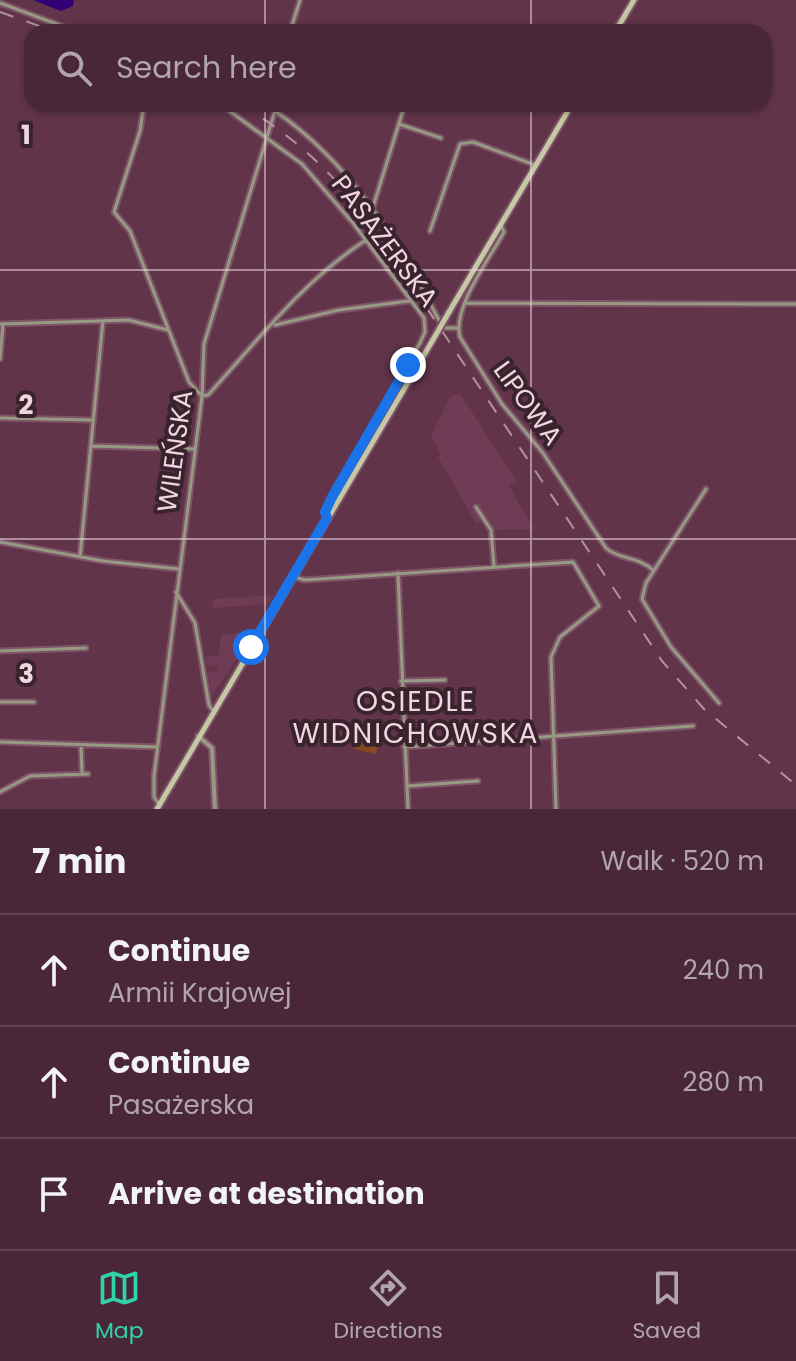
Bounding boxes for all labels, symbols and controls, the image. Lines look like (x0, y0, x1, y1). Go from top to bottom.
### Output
search box (24, 24, 772, 112)
icon: search (52, 46, 96, 90)
text: Search here (116, 46, 297, 89)
text: 1 (21, 117, 31, 153)
street label: PASAŻERSKA (323, 167, 447, 315)
route end (390, 347, 426, 383)
street label: LIPOWA (485, 354, 571, 452)
text: 2 (19, 387, 34, 423)
street label: WILEŃSKA (149, 388, 201, 514)
route start (233, 629, 269, 665)
text: 3 (18, 656, 34, 692)
district label: OSIEDLE WIDNICHOWSKA (293, 682, 540, 753)
text: 7 min (32, 837, 126, 885)
text: Walk · 520 m (601, 843, 764, 879)
text: Continue (108, 929, 250, 972)
icon: ahead (32, 948, 76, 992)
text: 240 m (683, 952, 764, 988)
text: Armii Krajowej (108, 975, 292, 1011)
text: Continue (108, 1041, 250, 1084)
icon: ahead (32, 1060, 76, 1104)
text: 280 m (683, 1064, 764, 1100)
text: Pasażerska (108, 1087, 254, 1123)
icon: arrive (32, 1172, 76, 1216)
text: Arrive at destination (108, 1172, 425, 1215)
tab: Map (95, 1266, 144, 1347)
tab: Directions (333, 1266, 443, 1347)
tab: Saved (632, 1266, 701, 1347)

